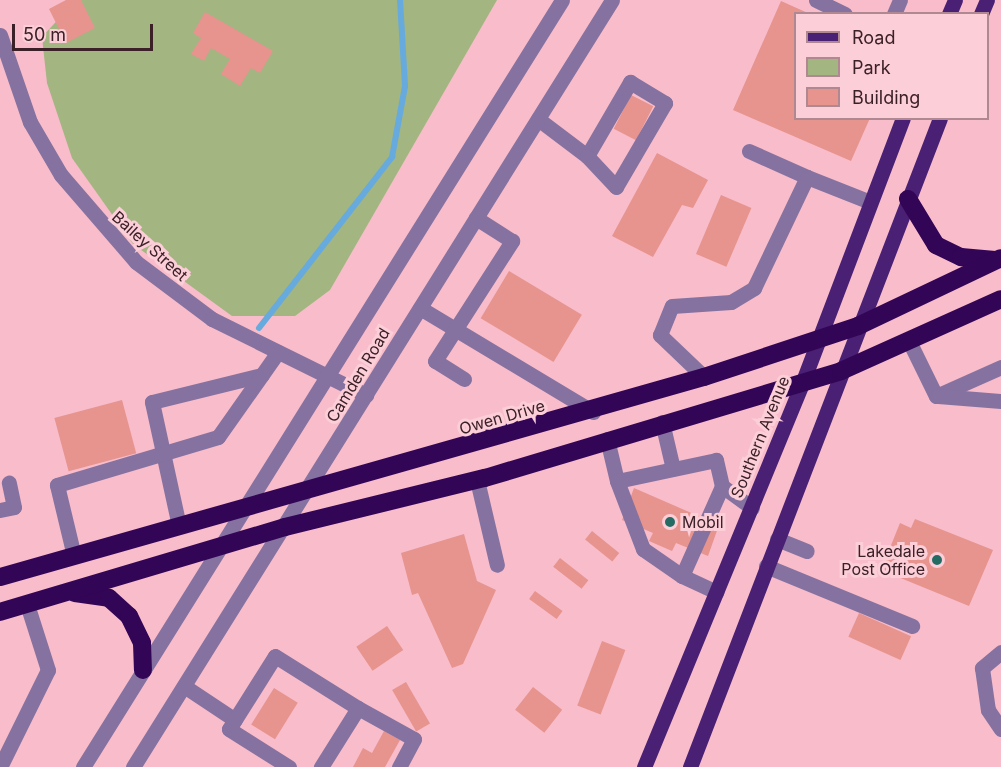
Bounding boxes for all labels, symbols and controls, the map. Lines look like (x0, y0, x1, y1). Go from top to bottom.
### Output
scale bar (15, 12, 156, 50)
legend (794, 12, 989, 120)
text: 50 m (23, 24, 66, 45)
text: Road (852, 27, 895, 48)
text: Park (852, 57, 891, 78)
text: Building (852, 87, 920, 108)
street label: Bailey Street (108, 207, 192, 285)
street label: Camden Road (322, 324, 394, 426)
street label: Southern Avenue (727, 373, 793, 501)
street label: Owen Drive (457, 396, 547, 438)
place label: Mobil (682, 512, 724, 532)
marker: Mobil (663, 515, 677, 529)
place label: Lakedale Post Office (841, 541, 925, 579)
marker: Lakedale Post Office (930, 553, 944, 567)

